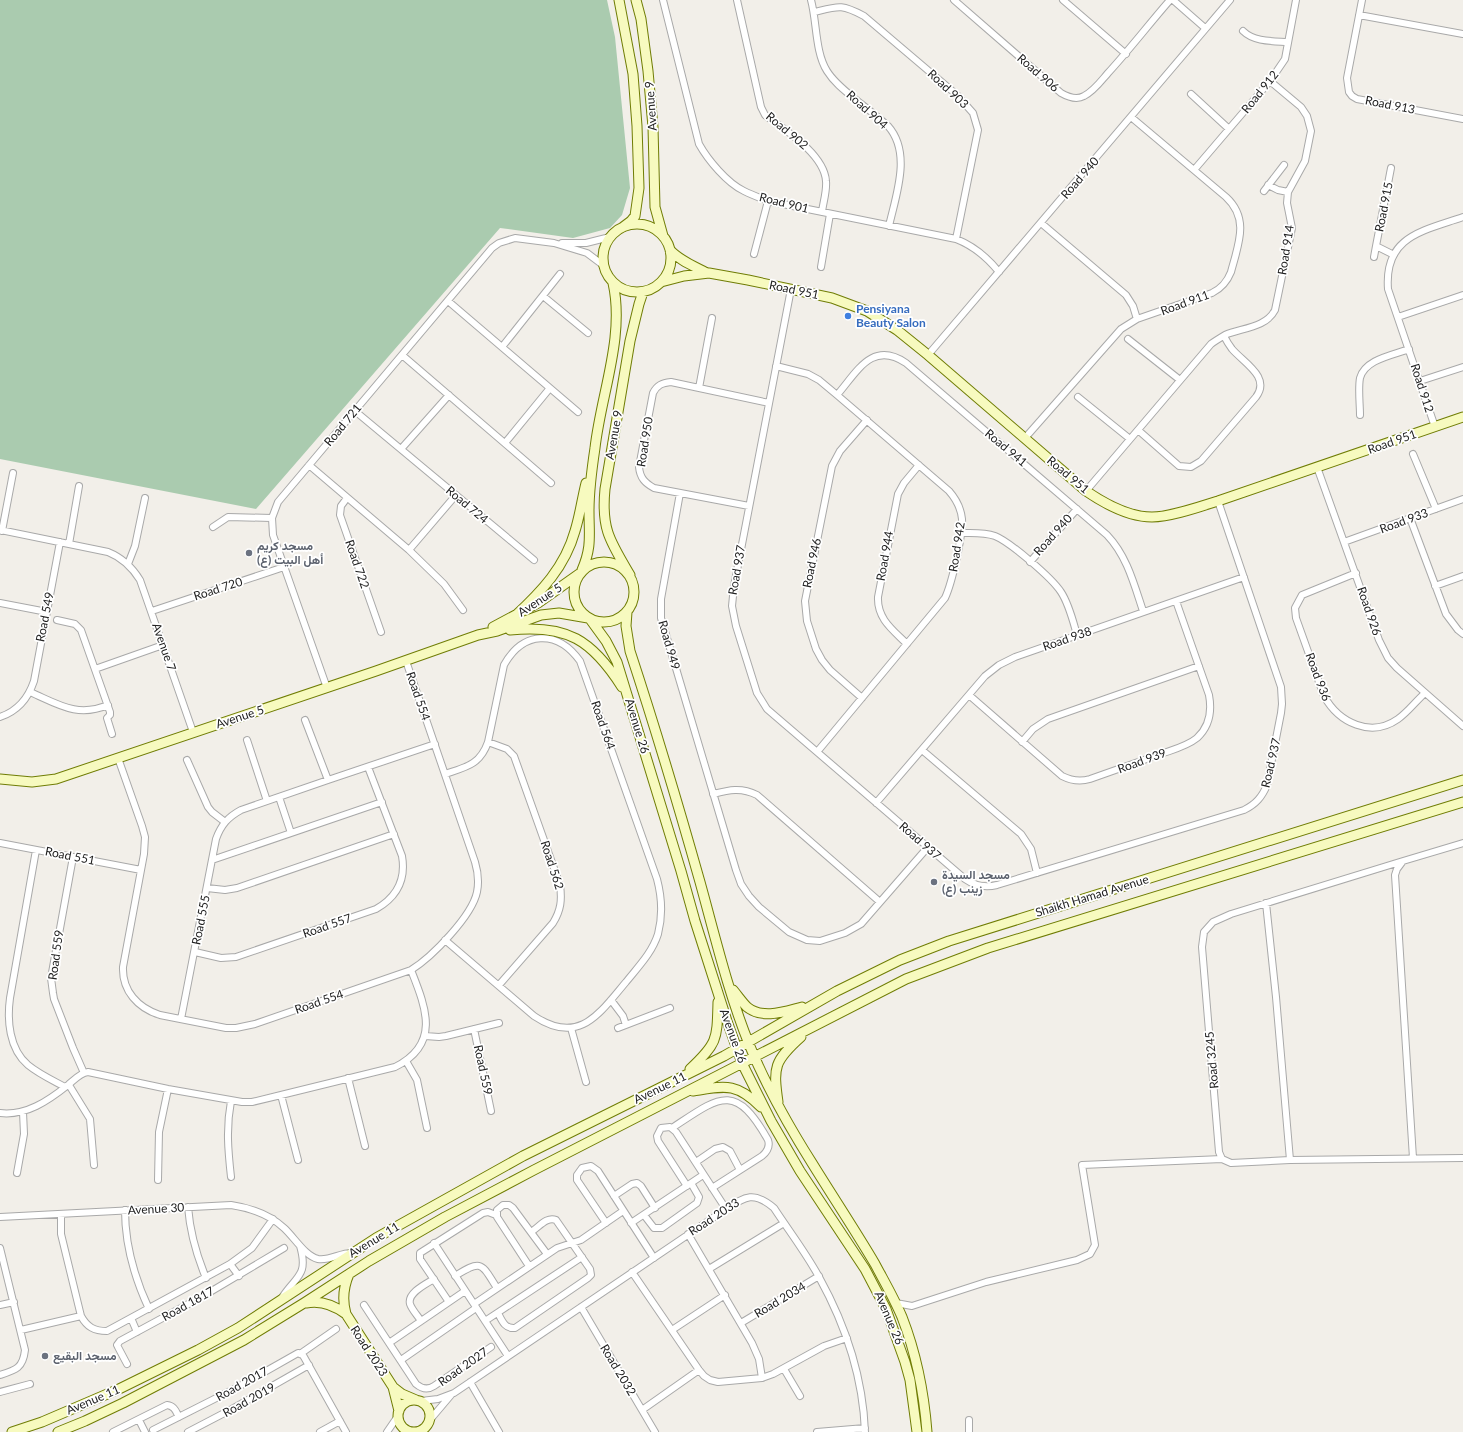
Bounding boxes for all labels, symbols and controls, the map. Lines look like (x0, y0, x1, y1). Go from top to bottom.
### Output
street label: Road 906 (1014, 50, 1062, 95)
street label: Road 903 (925, 66, 972, 111)
street label: Road 912 (1238, 67, 1281, 116)
street label: Avenue 9 (641, 81, 660, 131)
street label: Road 904 (844, 87, 891, 132)
street label: Road 913 (1364, 92, 1416, 117)
street label: Road 902 (763, 109, 812, 153)
street label: Road 940 (1057, 154, 1102, 202)
street label: Road 915 (1371, 181, 1396, 233)
street label: Road 901 (758, 189, 811, 216)
street label: Road 914 (1274, 224, 1297, 276)
street label: Road 951 (768, 277, 820, 302)
street label: Road 911 (1158, 287, 1211, 318)
place label: Pensiyana Beauty Salon (856, 301, 926, 330)
marker: Pensiyana Beauty Salon (843, 311, 853, 321)
street label: Road 912 (1408, 361, 1437, 414)
street label: Road 721 (321, 400, 365, 449)
street label: Avenue 9 (602, 409, 625, 461)
street label: Road 950 (633, 416, 656, 468)
street label: Road 941 (982, 426, 1031, 470)
street label: Road 951 (1365, 426, 1418, 457)
street label: Road 951 (1044, 453, 1093, 497)
street label: Road 724 (443, 483, 492, 527)
street label: Road 933 (1377, 505, 1430, 536)
street label: Road 940 (1030, 511, 1075, 558)
street label: Road 942 (945, 521, 968, 573)
street label: Road 944 (873, 530, 896, 582)
street label: Road 722 (342, 537, 373, 590)
street label: Road 946 (799, 537, 824, 589)
place label: مسجد كريم أهل البيت (ع) (257, 538, 323, 568)
street label: Road 937 (725, 544, 748, 596)
marker: مسجد كريم أهل البيت (ع) (244, 548, 254, 558)
street label: Road 720 (191, 574, 244, 603)
street label: Avenue 5 (515, 580, 565, 619)
street label: Road 926 (1354, 584, 1385, 637)
street label: Road 549 (32, 591, 57, 643)
street label: Road 949 (655, 618, 684, 671)
street label: Avenue 7 (149, 621, 180, 673)
street label: Road 938 (1040, 623, 1093, 654)
street label: Road 936 (1302, 651, 1335, 703)
street label: Road 554 (403, 669, 434, 722)
street label: Avenue 26 (622, 697, 653, 755)
street label: Road 564 (588, 698, 619, 751)
street label: Avenue 5 (214, 702, 266, 731)
street label: Road 937 (1258, 737, 1284, 789)
street label: Road 939 (1115, 745, 1168, 776)
street label: Road 937 (896, 818, 944, 863)
street label: Road 562 (538, 838, 567, 891)
street label: Road 551 (44, 843, 96, 868)
place label: مسجد السيدة زينب (ع) (942, 867, 1010, 897)
street label: Shaikh Hamad Avenue (1033, 871, 1150, 920)
marker: مسجد السيدة زينب (ع) (929, 877, 939, 887)
street label: Road 555 (188, 894, 213, 946)
street label: Road 557 (300, 910, 353, 941)
street label: Road 559 (45, 929, 66, 981)
street label: Road 554 (292, 986, 345, 1017)
street label: Avenue 26 (717, 1007, 750, 1065)
street label: Road 3245 (1202, 1031, 1221, 1089)
street label: Road 559 (471, 1044, 496, 1096)
street label: Avenue 11 (631, 1068, 689, 1107)
street label: Road 2033 (686, 1195, 742, 1239)
street label: Avenue 30 (127, 1200, 185, 1217)
street label: Avenue 11 (346, 1219, 402, 1261)
street label: Road 2034 (751, 1278, 808, 1321)
street label: Road 1817 (159, 1283, 217, 1324)
street label: Avenue 26 (871, 1289, 907, 1347)
street label: Road 2023 (347, 1323, 391, 1379)
street label: Road 2032 (597, 1341, 640, 1398)
street label: Road 2027 (435, 1344, 491, 1389)
place label: مسجد البقيع (53, 1348, 117, 1364)
marker: مسجد البقيع (40, 1351, 50, 1361)
street label: Road 2017 (213, 1363, 271, 1404)
street label: Road 2019 (220, 1379, 278, 1420)
street label: Avenue 11 (64, 1382, 122, 1418)

